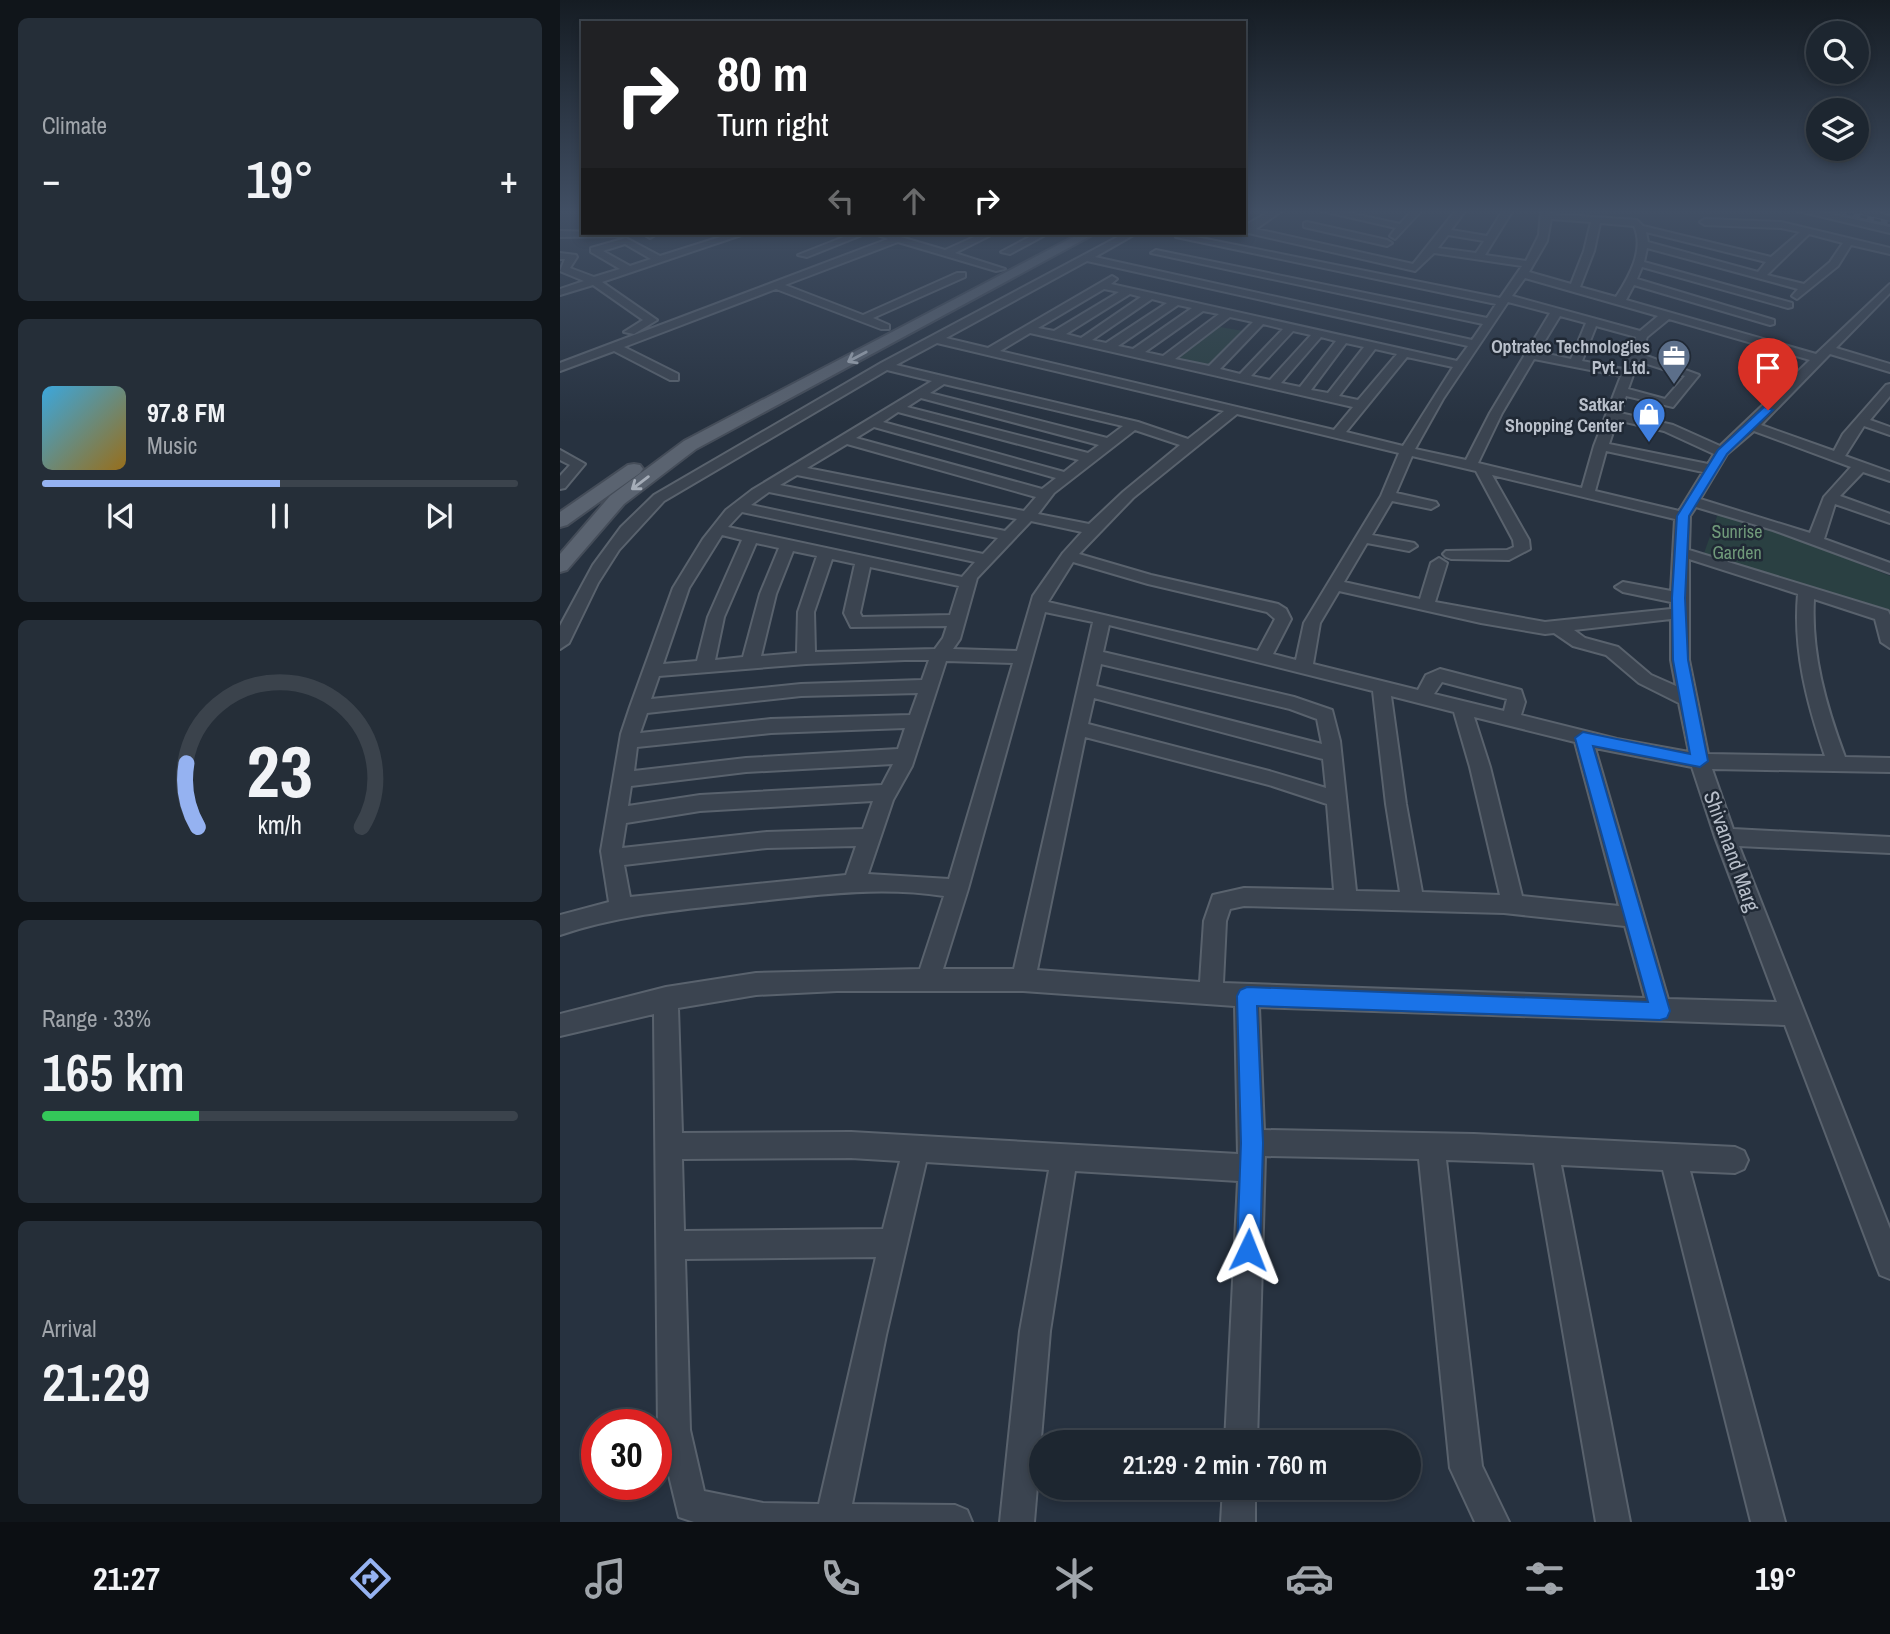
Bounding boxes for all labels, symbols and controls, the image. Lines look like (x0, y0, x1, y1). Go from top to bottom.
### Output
map controls (1806, 21, 1869, 161)
button: search (1806, 21, 1869, 84)
text: 80 m (717, 40, 809, 106)
icon: right (602, 49, 693, 140)
button: layers (1806, 98, 1869, 161)
text: Turn right (717, 103, 829, 146)
text: Climate (42, 110, 107, 141)
text: 19° (246, 144, 314, 214)
text: − (42, 154, 60, 205)
text: + (500, 154, 518, 205)
icon: left (822, 182, 860, 220)
icon: ahead (895, 182, 933, 220)
icon: right (968, 182, 1006, 220)
place label: Optratec Technologies Pvt. Ltd. (1491, 334, 1650, 380)
office icon: Optratec Technologies Pvt. Ltd. (1655, 337, 1693, 386)
pin (1738, 338, 1798, 410)
icon: arrive (1749, 349, 1787, 387)
one-way arrow (847, 350, 868, 364)
place label: Satkar Shopping Center (1505, 392, 1624, 438)
text: 97.8 FM (147, 395, 225, 430)
shop icon: Satkar Shopping Center (1630, 395, 1668, 444)
text: Music (147, 430, 197, 461)
one-way arrow (631, 476, 650, 491)
icon: previous (102, 497, 140, 535)
icon: pause (261, 497, 299, 535)
icon: next (420, 497, 458, 535)
park label: Sunrise Garden (1712, 519, 1762, 565)
text: 23 (247, 722, 313, 820)
street label: Shivanand Marg (1697, 787, 1767, 916)
text: km/h (258, 808, 302, 842)
text: Range · 33% (42, 1003, 151, 1034)
text: 165 km (42, 1037, 185, 1107)
position arrow (1211, 1213, 1285, 1287)
text: Arrival (42, 1313, 97, 1344)
text: 21:29 (42, 1347, 150, 1417)
speed limit sign: 30 (581, 1409, 672, 1500)
text: 21:29 · 2 min · 760 m (1123, 1447, 1327, 1482)
icon: directions (346, 1554, 395, 1603)
icon: music (581, 1554, 630, 1603)
icon: phone (816, 1554, 865, 1603)
icon: climate (1050, 1554, 1099, 1603)
icon: car (1285, 1554, 1334, 1603)
icon: filters (1520, 1554, 1569, 1603)
text: 21:27 (93, 1557, 160, 1600)
text: 19° (1755, 1557, 1797, 1600)

